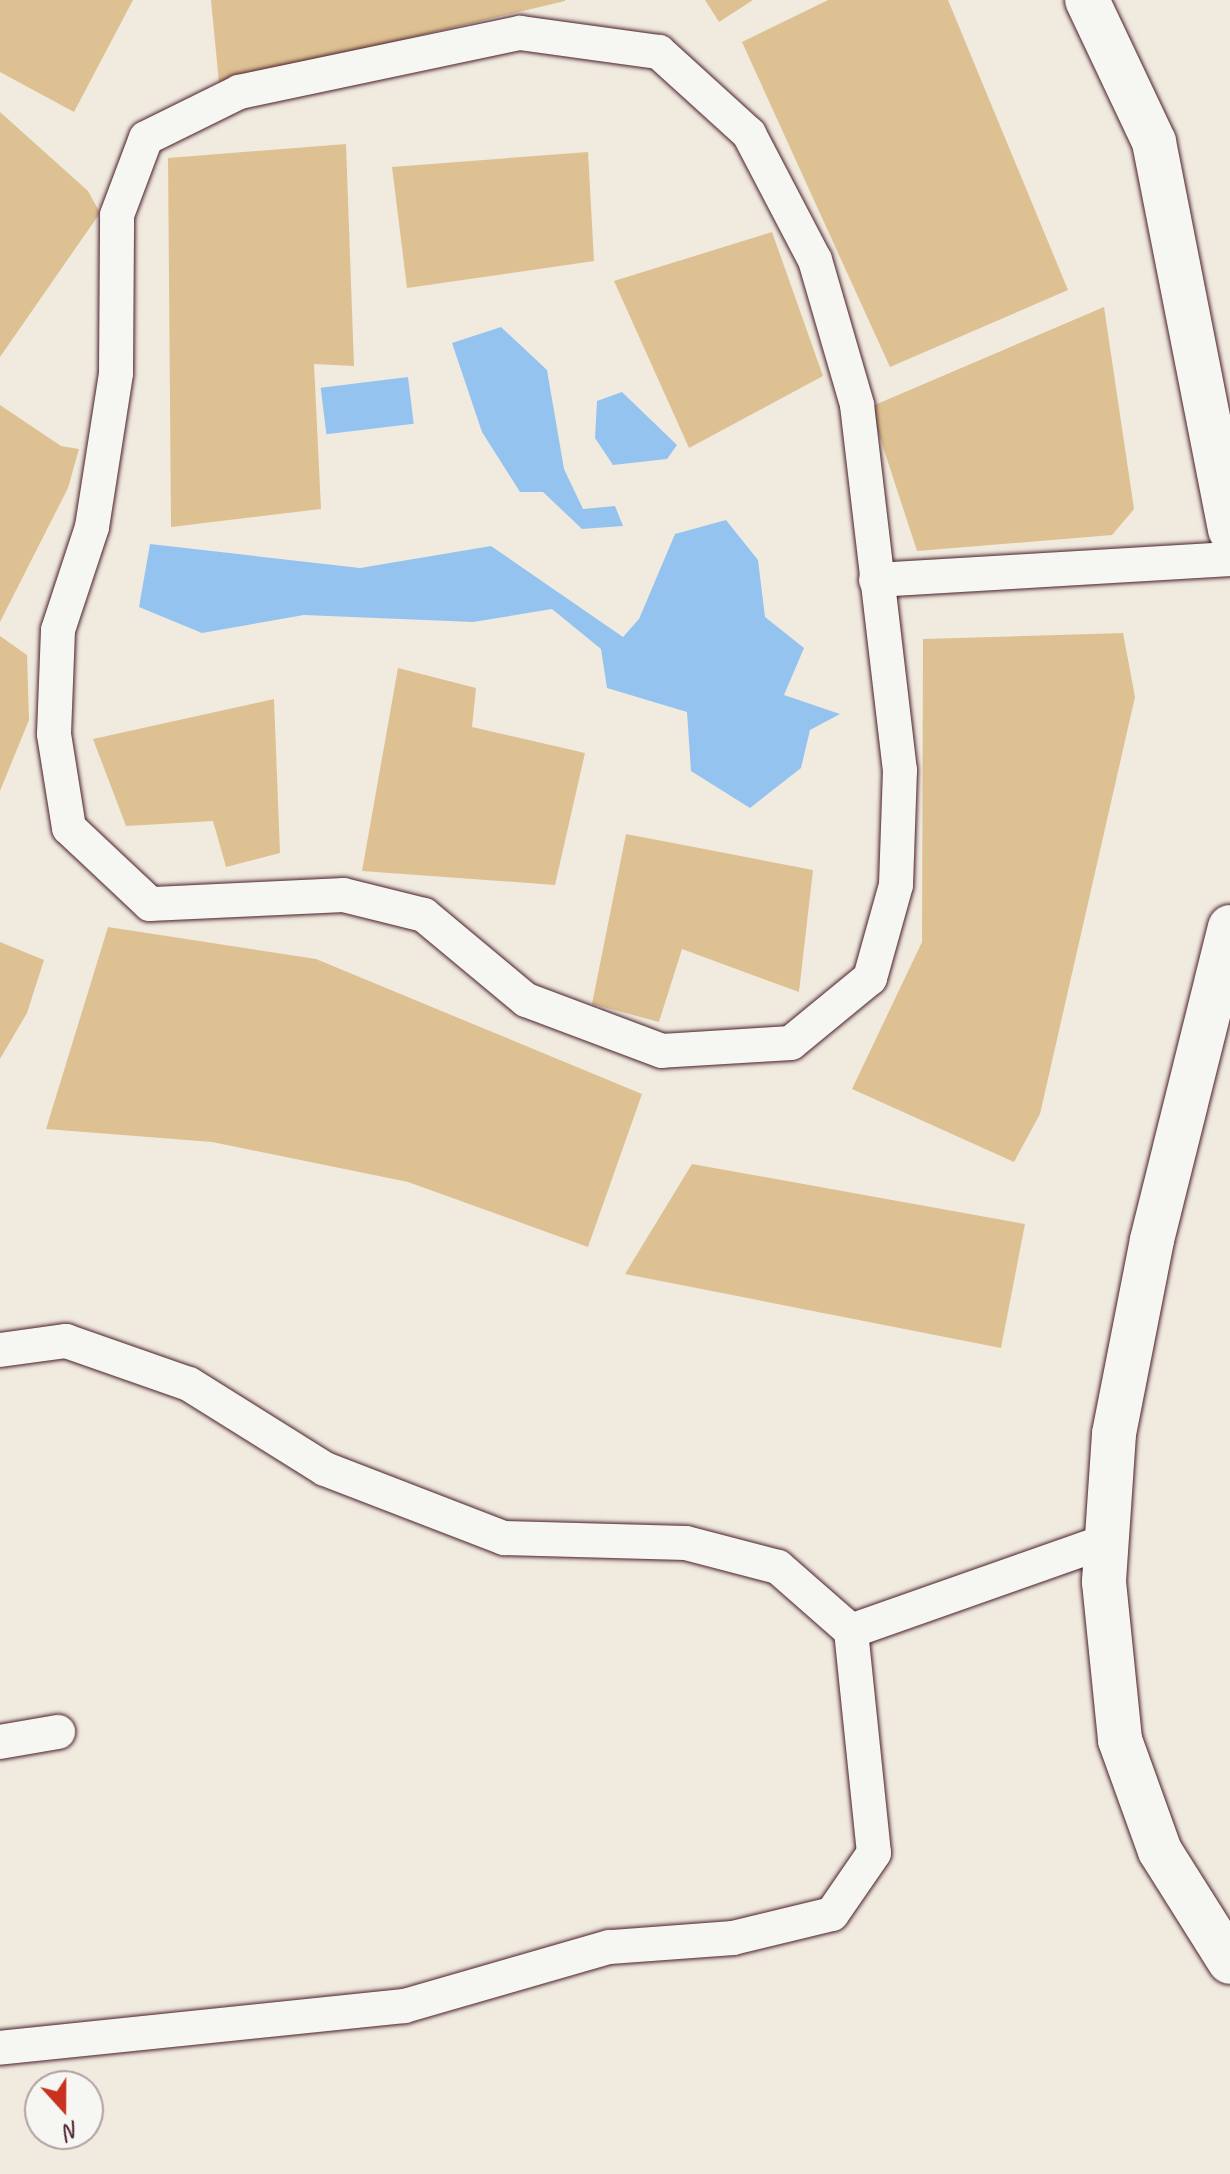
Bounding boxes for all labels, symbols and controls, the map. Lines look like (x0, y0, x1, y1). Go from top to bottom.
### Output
north arrow (24, 2070, 104, 2150)
text: N (61, 2115, 83, 2146)

